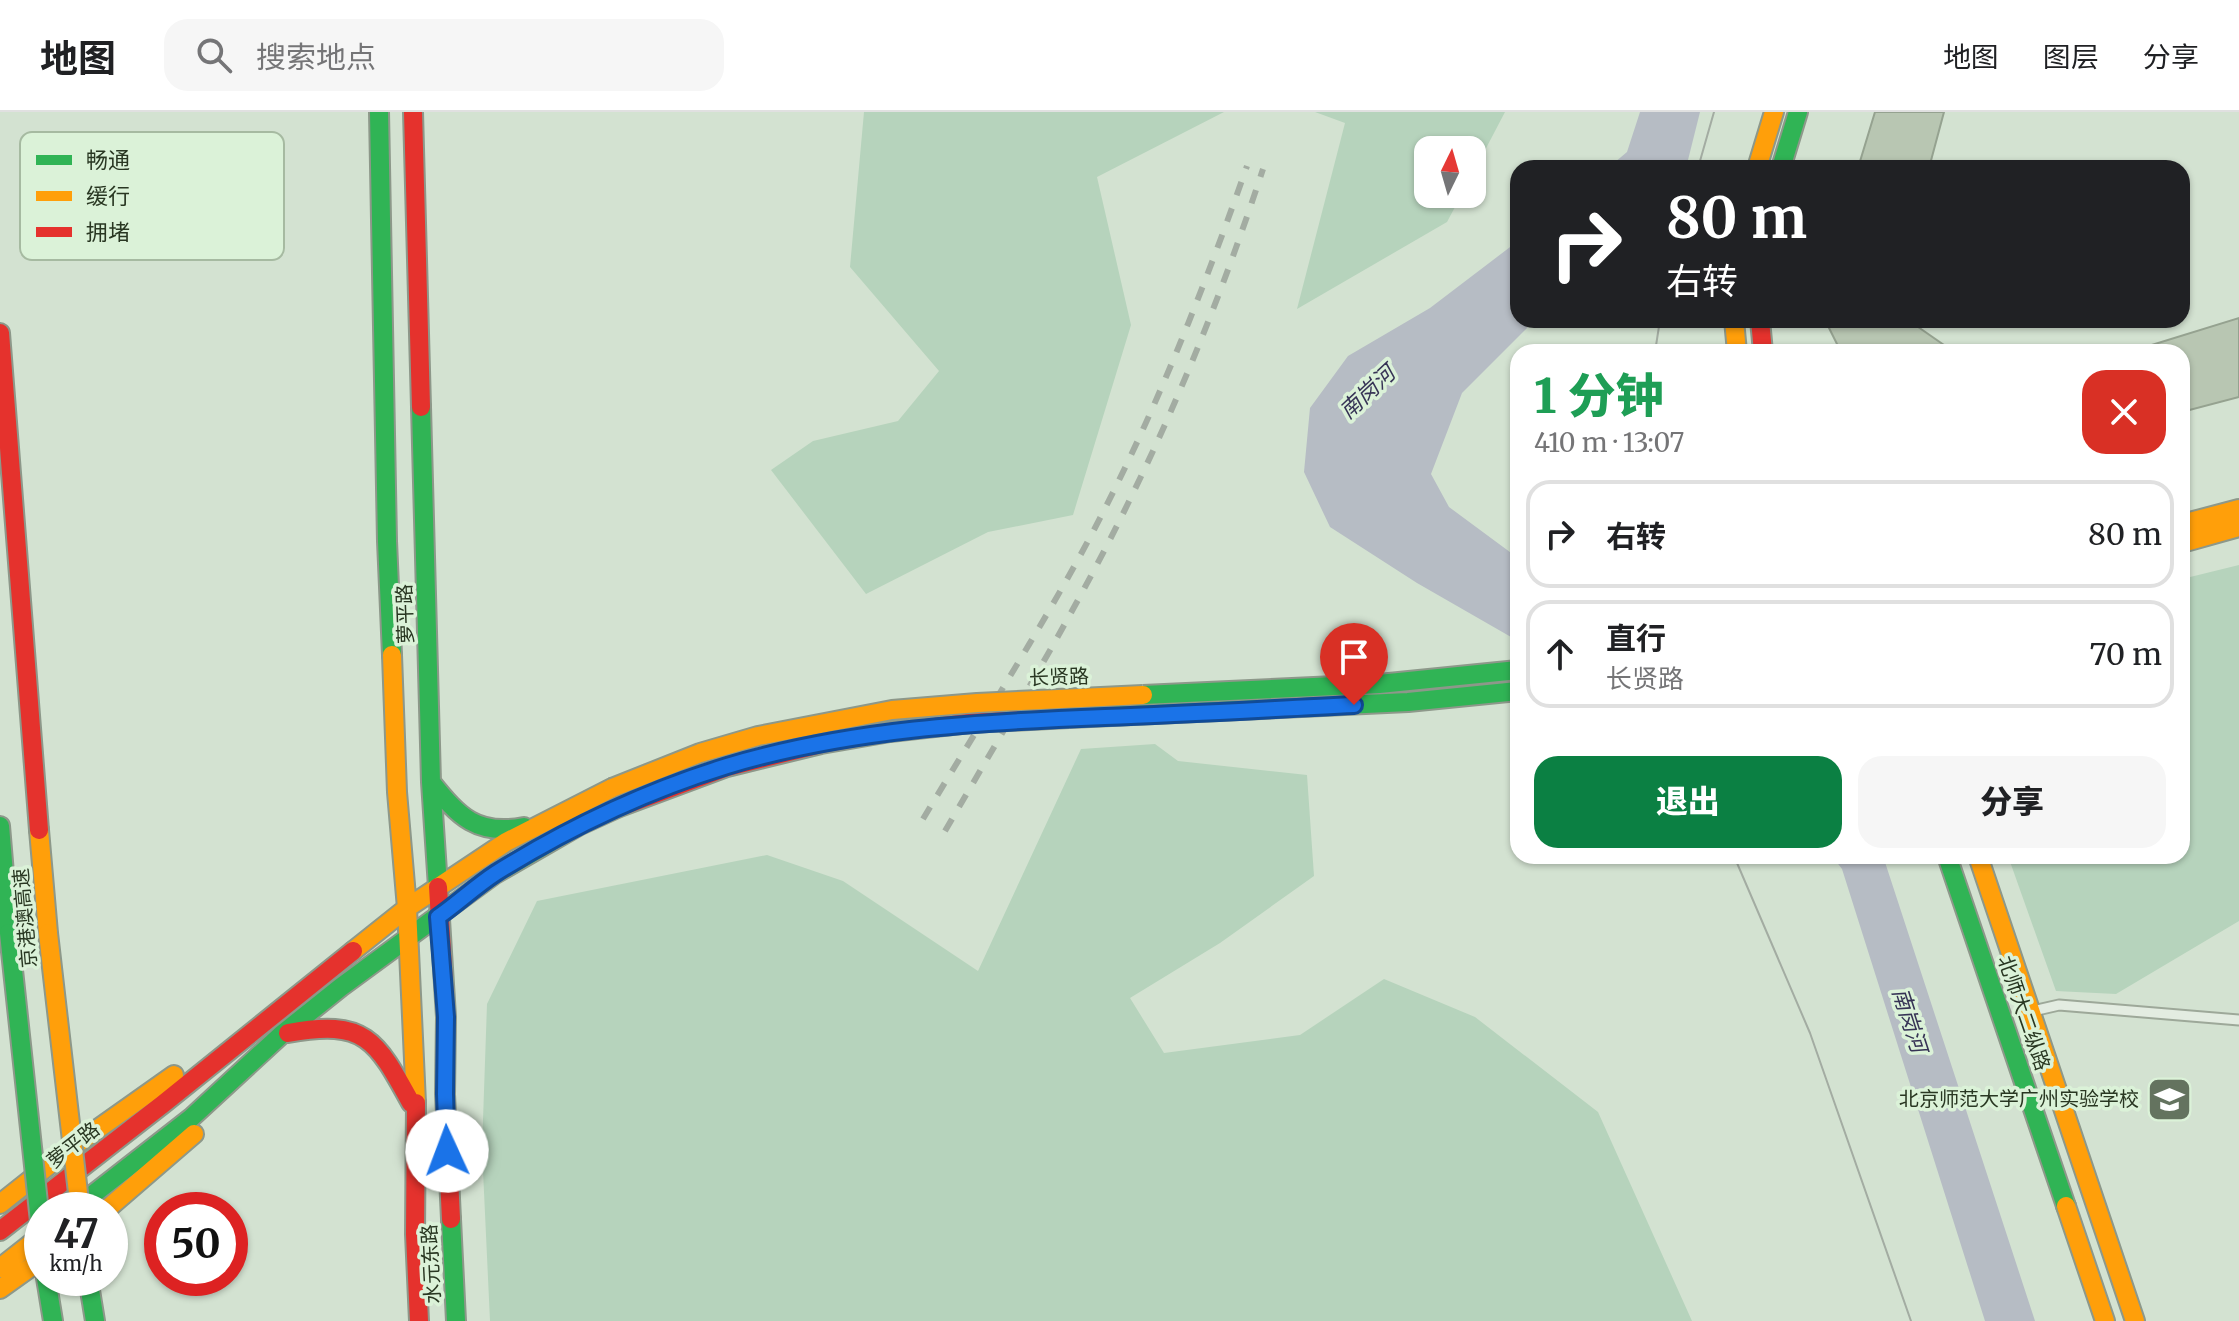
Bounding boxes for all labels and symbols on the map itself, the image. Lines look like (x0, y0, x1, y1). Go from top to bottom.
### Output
legend (20, 132, 284, 260)
north arrow (1414, 136, 1486, 208)
text: 畅通 (86, 146, 130, 174)
text: 缓行 (86, 182, 130, 210)
text: 拥堵 (86, 218, 130, 246)
water label: 南岗河 (1333, 357, 1404, 425)
street label: 萝平路 (391, 584, 418, 644)
pin (1320, 623, 1388, 705)
street label: 长贤路 (1029, 663, 1089, 690)
street label: 京港澳高速 (8, 867, 41, 969)
street label: 北师大二纵路 (1993, 952, 2056, 1074)
water label: 南岗河 (1886, 984, 1935, 1060)
school or university icon: 北京师范大学广州实验学校 (2146, 1075, 2194, 1123)
place label: 北京师范大学广州实验学校 (1899, 1086, 2139, 1111)
position arrow (405, 1109, 489, 1193)
street label: 萝平路 (41, 1116, 104, 1173)
speed limit sign: 50 (144, 1192, 248, 1296)
street label: 水元东路 (416, 1223, 445, 1305)

